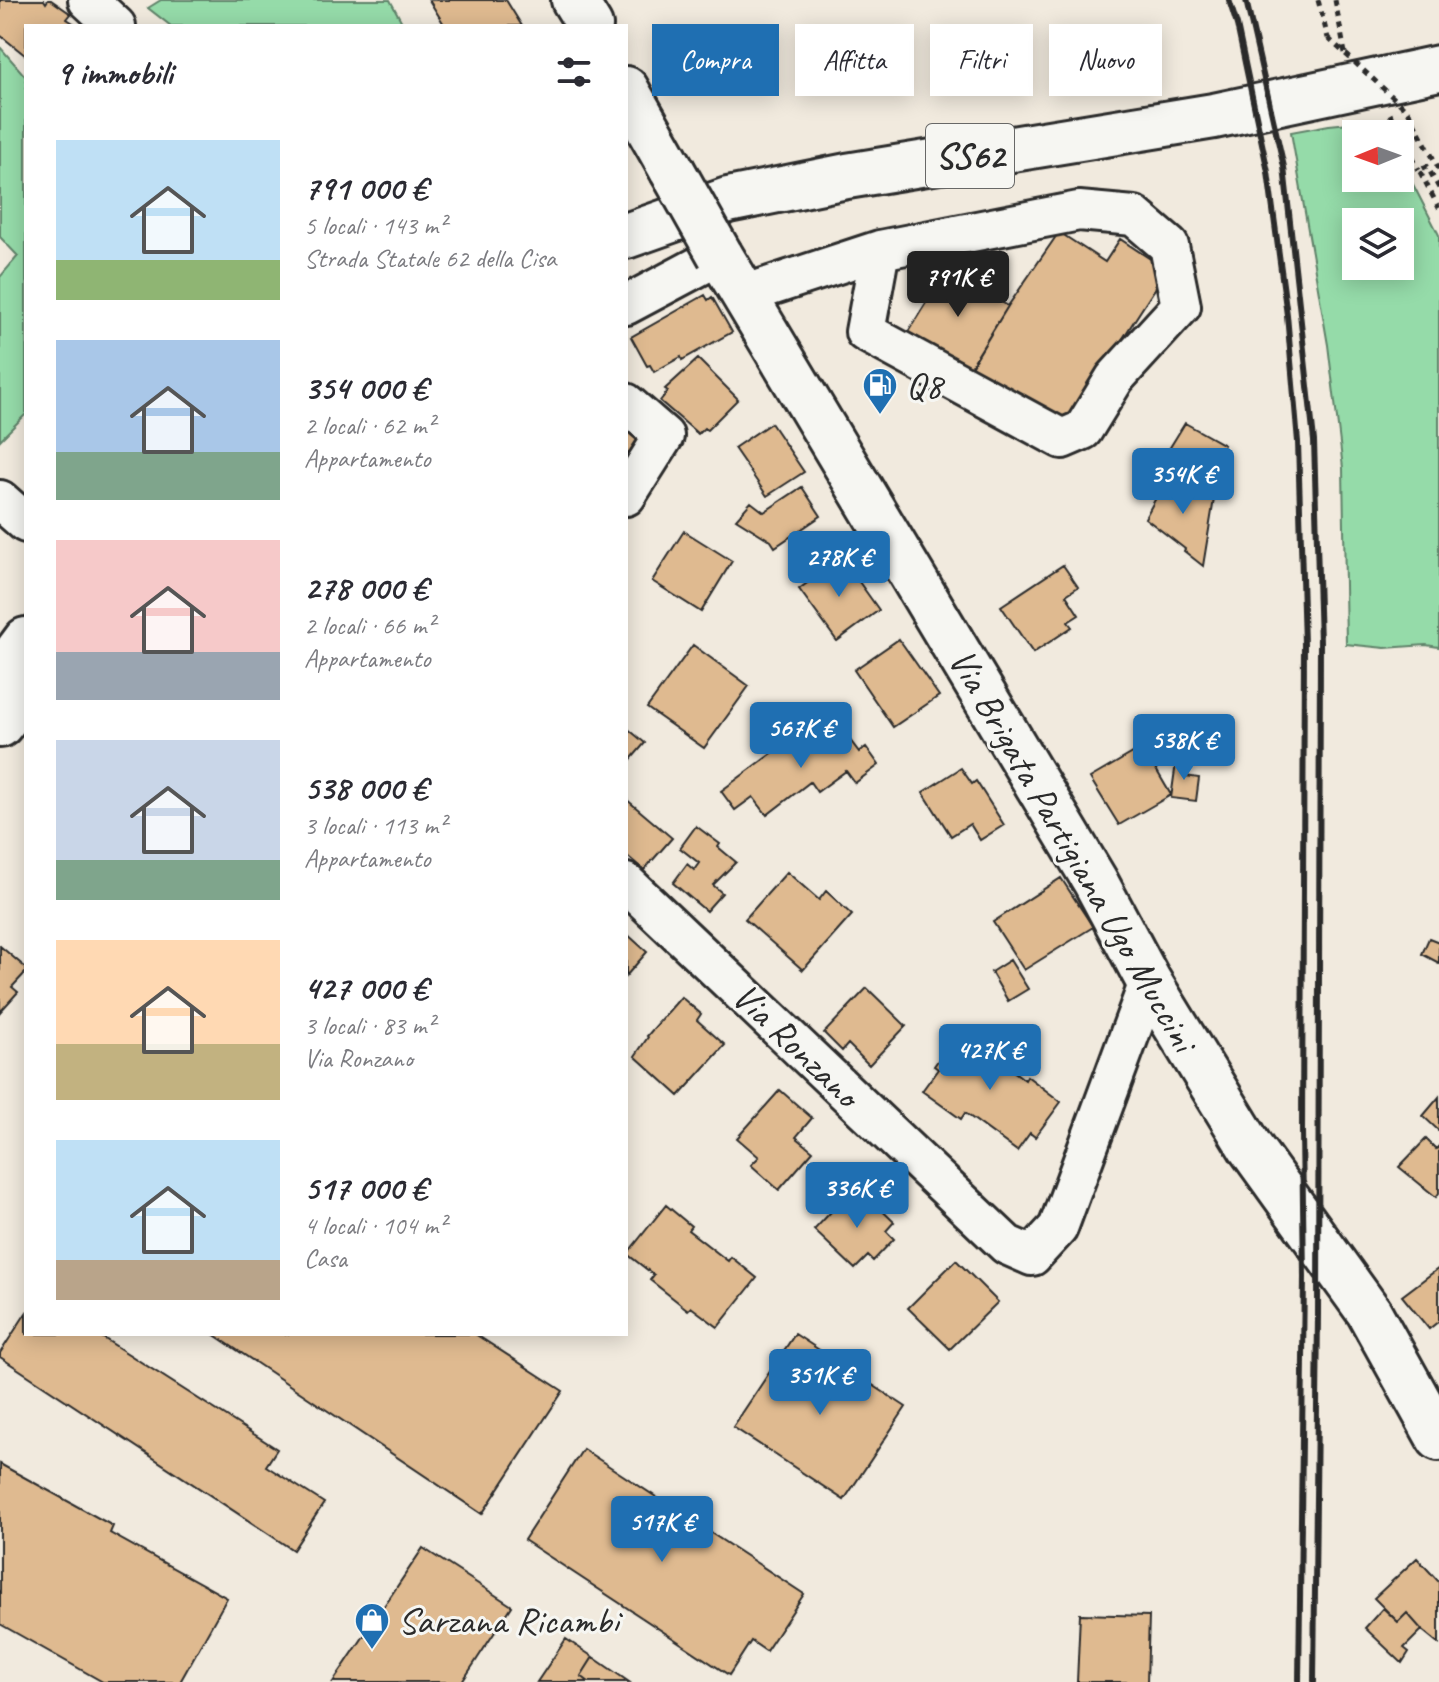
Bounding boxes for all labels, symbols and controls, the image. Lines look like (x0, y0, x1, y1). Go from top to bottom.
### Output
chip: Compra (652, 24, 779, 96)
chip: Affitta (795, 24, 914, 96)
chip: Filtri (930, 24, 1033, 96)
chip: Nuovo (1049, 24, 1162, 96)
icon: filters (552, 50, 596, 94)
text: 9 immobili (56, 51, 173, 94)
north arrow (1342, 120, 1414, 192)
map controls (1342, 120, 1414, 280)
road number: SS62 (926, 124, 1014, 188)
text: 791 000 € (304, 166, 427, 209)
icon: home (120, 172, 216, 268)
button: layers (1342, 208, 1414, 280)
text: 5 locali · 143 m² (304, 209, 446, 242)
text: Strada Statale 62 della Cisa (304, 242, 556, 275)
pin: 791K € (893, 251, 1023, 319)
text: 791K € (925, 260, 991, 293)
place label: Q8 (906, 362, 946, 409)
text: 354 000 € (304, 366, 427, 409)
fuel station icon: Q8 (861, 366, 899, 416)
icon: home (120, 372, 216, 468)
text: 2 locali · 62 m² (304, 409, 434, 442)
text: Appartamento (304, 442, 430, 475)
pin: 354K € (1118, 448, 1248, 516)
text: 354K € (1150, 457, 1216, 490)
pin: 278K € (774, 531, 904, 599)
text: 278K € (806, 540, 872, 573)
text: 278 000 € (304, 566, 427, 609)
icon: home (120, 572, 216, 668)
text: 2 locali · 66 m² (304, 609, 434, 642)
street label: Via Brigata Partigiana Ugo Muccini (939, 641, 1209, 1063)
text: Appartamento (304, 642, 430, 675)
pin: 567K € (736, 702, 866, 770)
text: 567K € (768, 711, 834, 744)
pin: 538K € (1119, 714, 1249, 782)
text: 538K € (1151, 723, 1217, 756)
text: 538 000 € (304, 766, 427, 809)
icon: home (120, 772, 216, 868)
text: 3 locali · 113 m² (304, 809, 446, 842)
text: Appartamento (304, 842, 430, 875)
text: 427 000 € (304, 966, 427, 1009)
icon: home (120, 972, 216, 1068)
street label: Via Ronzano (723, 973, 872, 1120)
text: 3 locali · 83 m² (304, 1009, 434, 1042)
pin: 427K € (925, 1024, 1055, 1092)
text: 427K € (957, 1033, 1023, 1066)
text: Via Ronzano (304, 1042, 413, 1075)
pin: 336K € (792, 1162, 922, 1230)
text: 517 000 € (304, 1166, 427, 1209)
text: 336K € (824, 1171, 890, 1204)
icon: home (120, 1172, 216, 1268)
text: 4 locali · 104 m² (304, 1209, 446, 1242)
text: Casa (304, 1242, 347, 1275)
pin: 351K € (755, 1349, 885, 1417)
text: 351K € (787, 1358, 853, 1391)
pin: 517K € (597, 1496, 727, 1564)
text: 517K € (629, 1505, 695, 1538)
place label: Sarzana Ricambi (398, 1597, 623, 1644)
shop icon: Sarzana Ricambi (353, 1601, 391, 1651)

